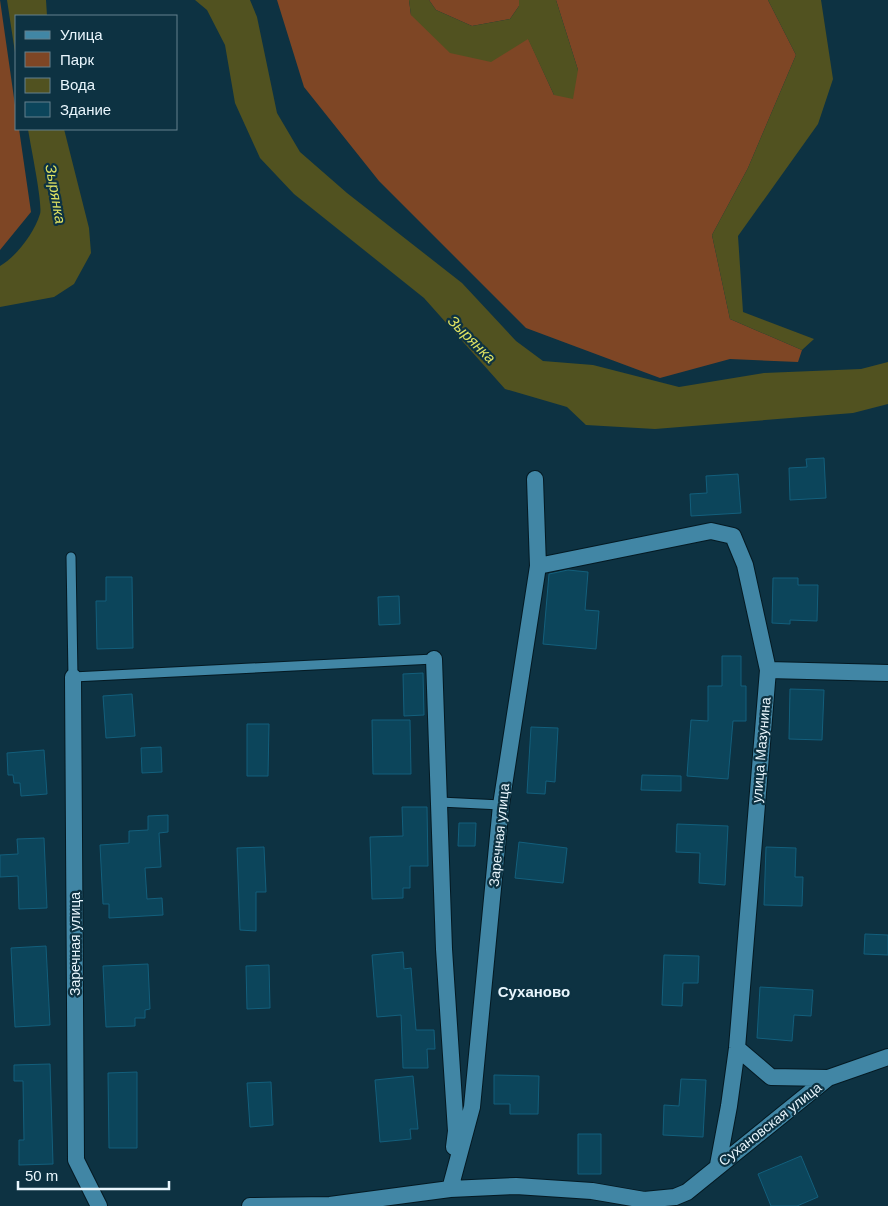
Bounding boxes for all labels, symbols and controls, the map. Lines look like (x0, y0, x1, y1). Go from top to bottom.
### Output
legend (15, 15, 178, 130)
text: Улица (60, 26, 103, 43)
text: Парк (60, 51, 94, 68)
text: Вода (60, 76, 96, 93)
text: Здание (60, 101, 111, 118)
water label: Зырянка (42, 163, 70, 225)
water label: Зырянка (445, 312, 499, 366)
street label: улица Мазунина (748, 696, 774, 804)
street label: Заречная улица (486, 782, 512, 888)
street label: Заречная улица (67, 892, 83, 996)
district label: Суханово (498, 983, 570, 1000)
street label: Сухановская улица (716, 1079, 825, 1169)
scale bar (18, 1158, 169, 1190)
text: 50 m (25, 1167, 58, 1184)

